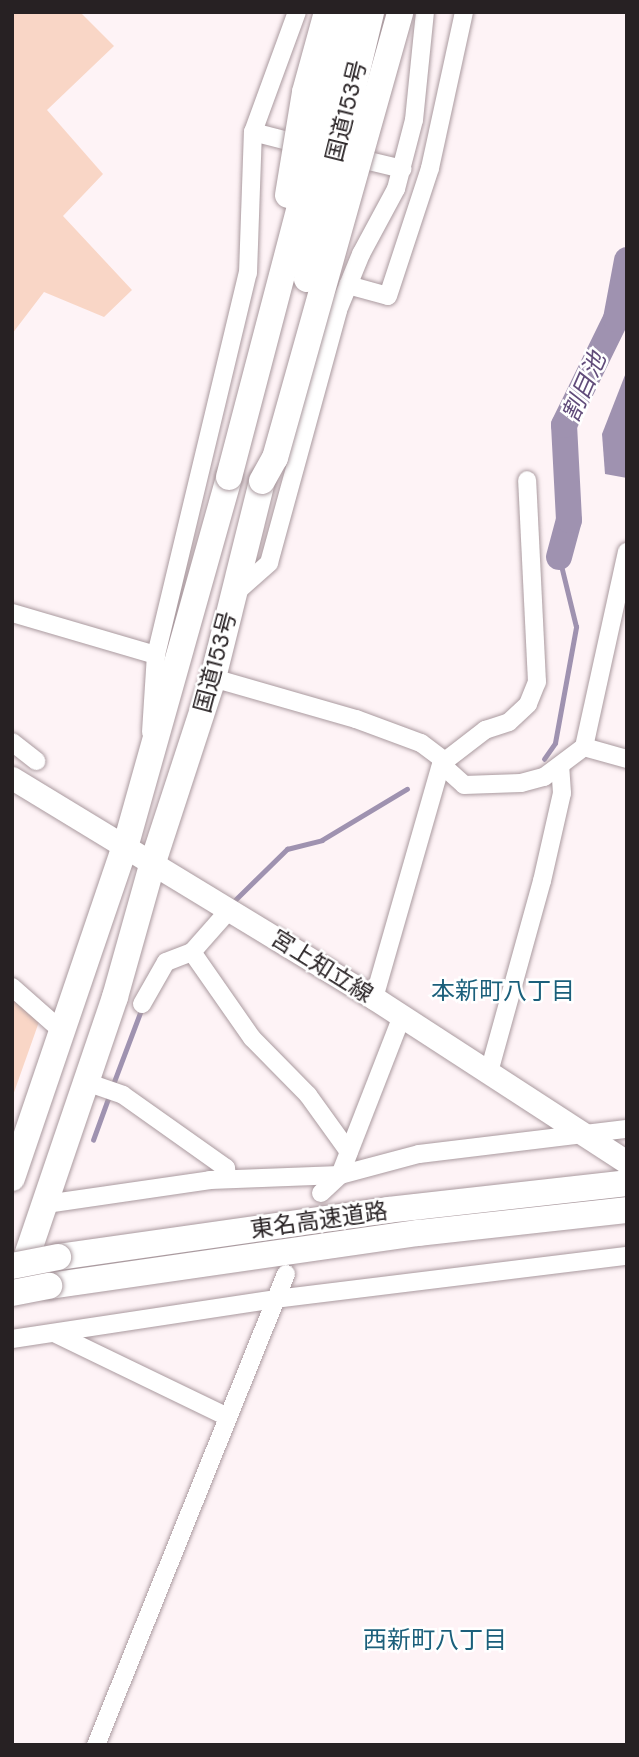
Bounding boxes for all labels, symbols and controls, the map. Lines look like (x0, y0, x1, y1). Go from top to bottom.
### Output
street label: 国道153号 (320, 57, 372, 165)
water label: 割目池 (556, 348, 612, 426)
street label: 国道153号 (188, 608, 242, 716)
street label: 宮上知立線 (266, 924, 378, 1008)
district label: 本新町八丁目 (431, 977, 575, 1005)
street label: 東名高速道路 (249, 1197, 389, 1243)
district label: 西新町八丁目 (363, 1626, 507, 1654)

